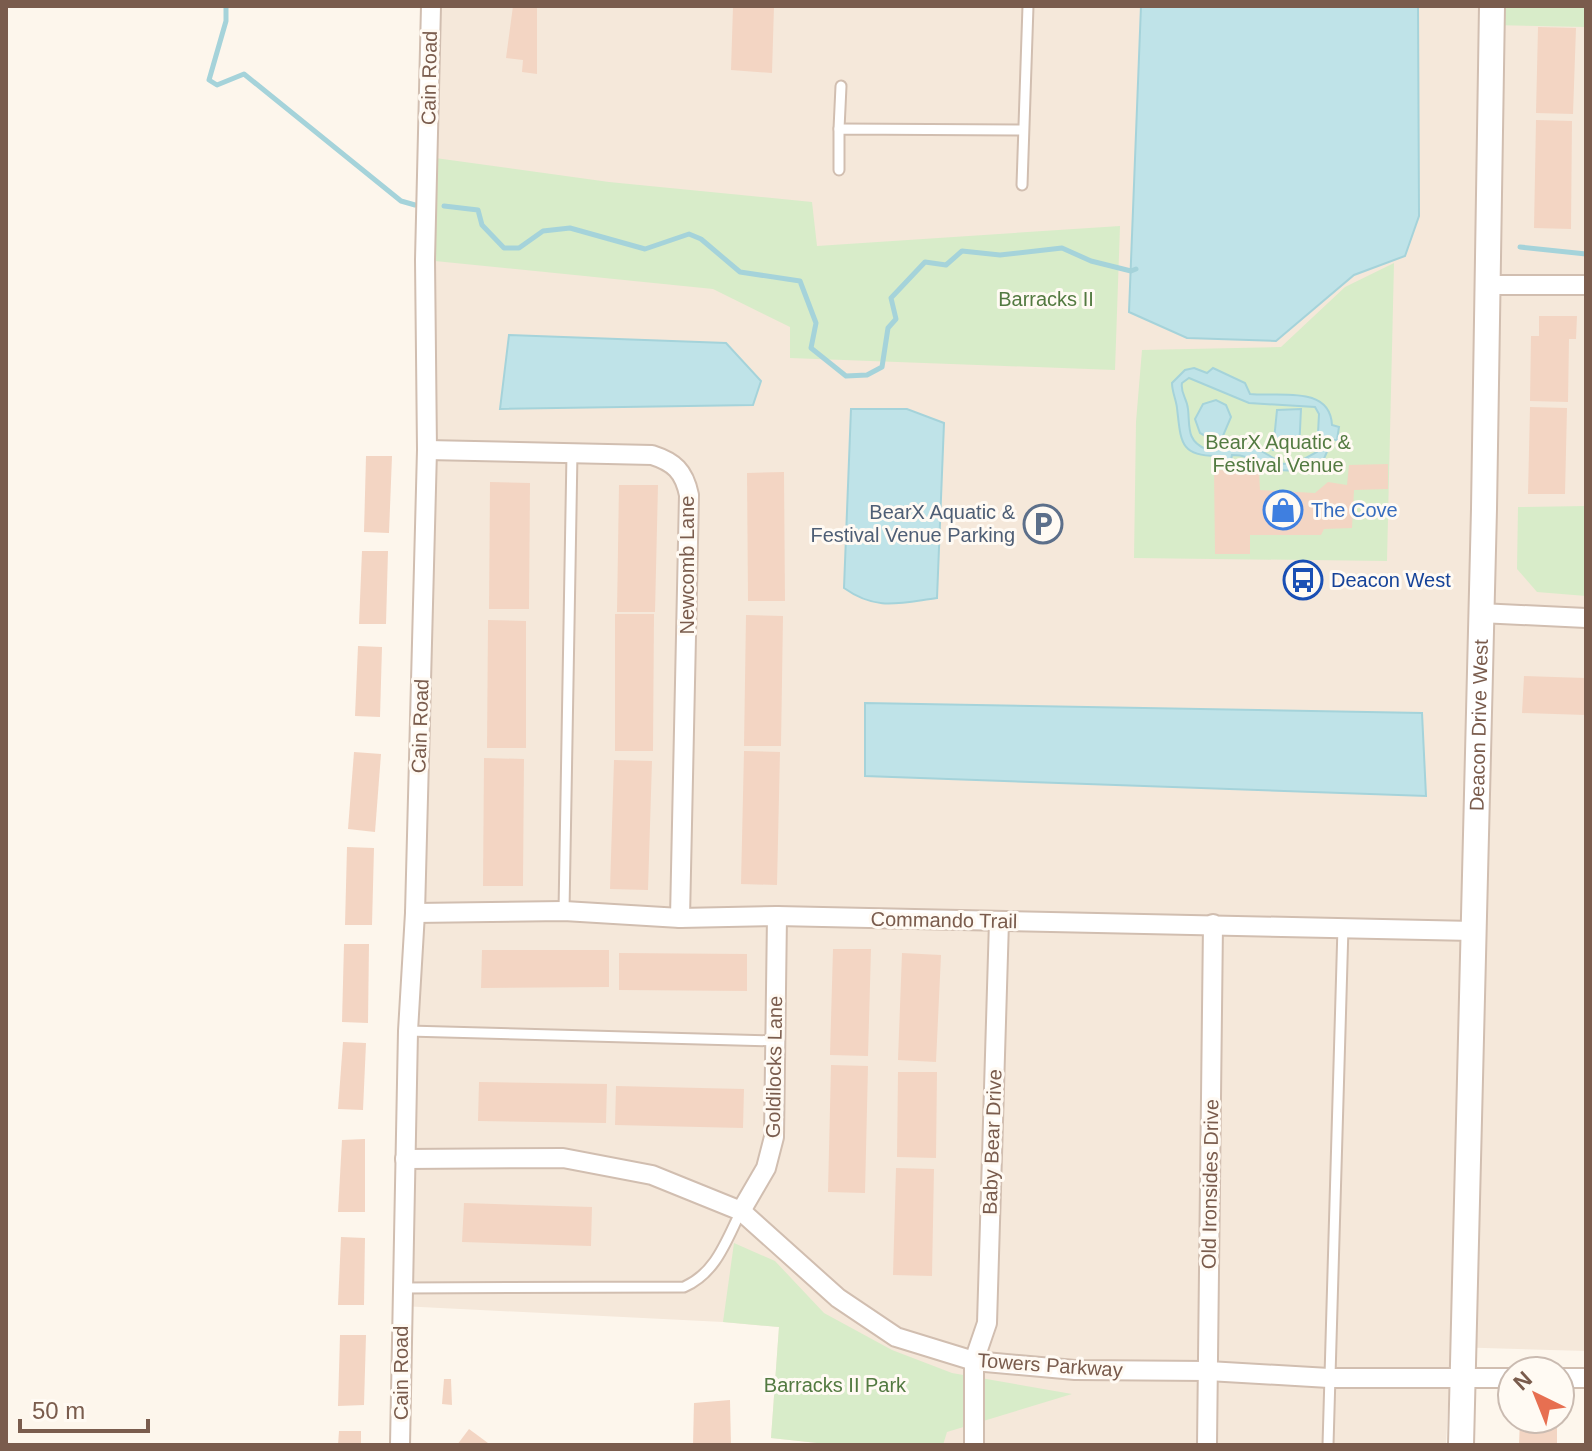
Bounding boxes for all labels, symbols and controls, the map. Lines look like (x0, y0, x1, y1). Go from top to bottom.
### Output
street label: Cain Road (417, 31, 441, 125)
park label: Barracks II (998, 288, 1094, 310)
park label: BearX Aquatic & Festival Venue (1205, 431, 1351, 476)
shop icon: The Cove (1262, 489, 1304, 531)
street label: Newcomb Lane (676, 496, 698, 634)
place label: The Cove (1311, 499, 1398, 521)
place label: BearX Aquatic & Festival Venue Parking (810, 501, 1016, 546)
parking icon: BearX Aquatic & Festival Venue Parking (1022, 503, 1064, 545)
bus stop icon: Deacon West (1282, 559, 1324, 601)
place label: Deacon West (1331, 569, 1451, 591)
street label: Deacon Drive West (1466, 639, 1492, 811)
street label: Cain Road (407, 678, 433, 774)
street label: Commando Trail (870, 908, 1018, 932)
street label: Goldilocks Lane (762, 996, 786, 1138)
street label: Baby Bear Drive (978, 1069, 1006, 1215)
street label: Old Ironsides Drive (1198, 1099, 1222, 1269)
street label: Cain Road (390, 1326, 412, 1420)
street label: Towers Parkway (977, 1349, 1123, 1381)
north arrow (1496, 1355, 1576, 1435)
text: N (1508, 1366, 1537, 1395)
park label: Barracks II Park (764, 1374, 907, 1396)
scale bar (20, 1383, 148, 1433)
text: 50 m (32, 1397, 85, 1424)

